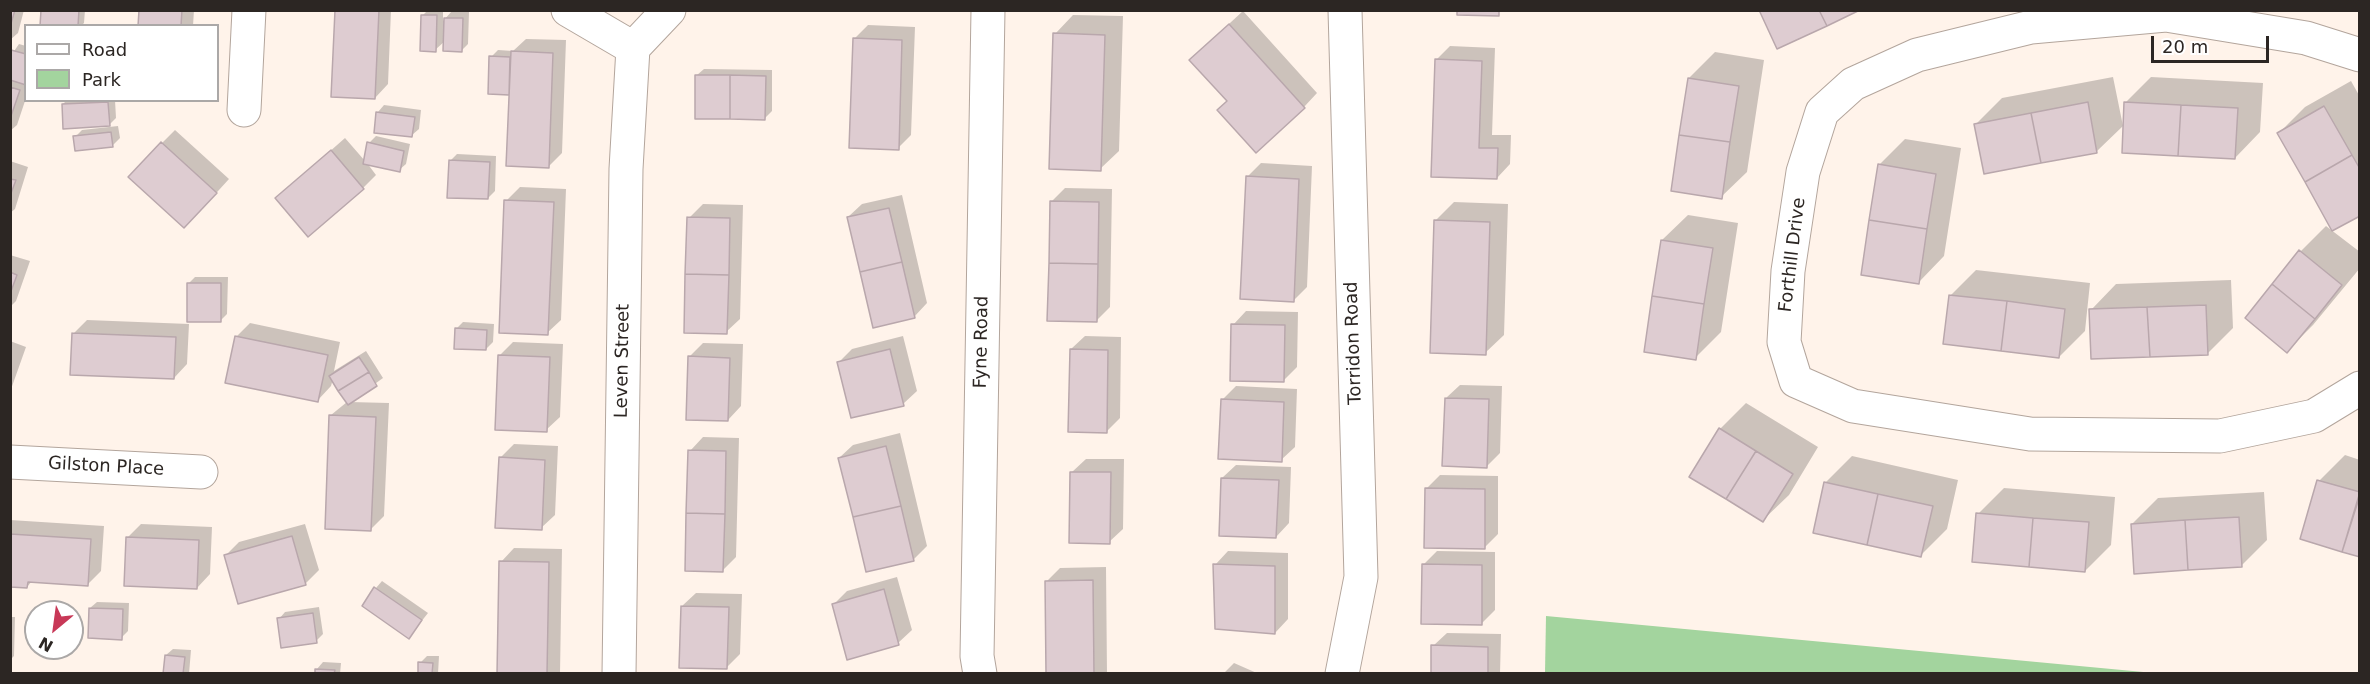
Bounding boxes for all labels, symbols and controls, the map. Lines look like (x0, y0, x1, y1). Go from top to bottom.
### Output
legend (24, 24, 219, 102)
scale bar (2154, 24, 2272, 62)
text: 20 m (2162, 36, 2208, 57)
text: Road (82, 39, 127, 60)
text: Park (82, 69, 121, 90)
street label: Forthill Drive (1775, 196, 1811, 314)
street label: Torridon Road (1341, 281, 1367, 405)
street label: Fyne Road (970, 295, 994, 389)
street label: Leven Street (611, 304, 635, 418)
street label: Gilston Place (47, 453, 165, 481)
north arrow (24, 600, 84, 660)
text: N (36, 633, 56, 656)

